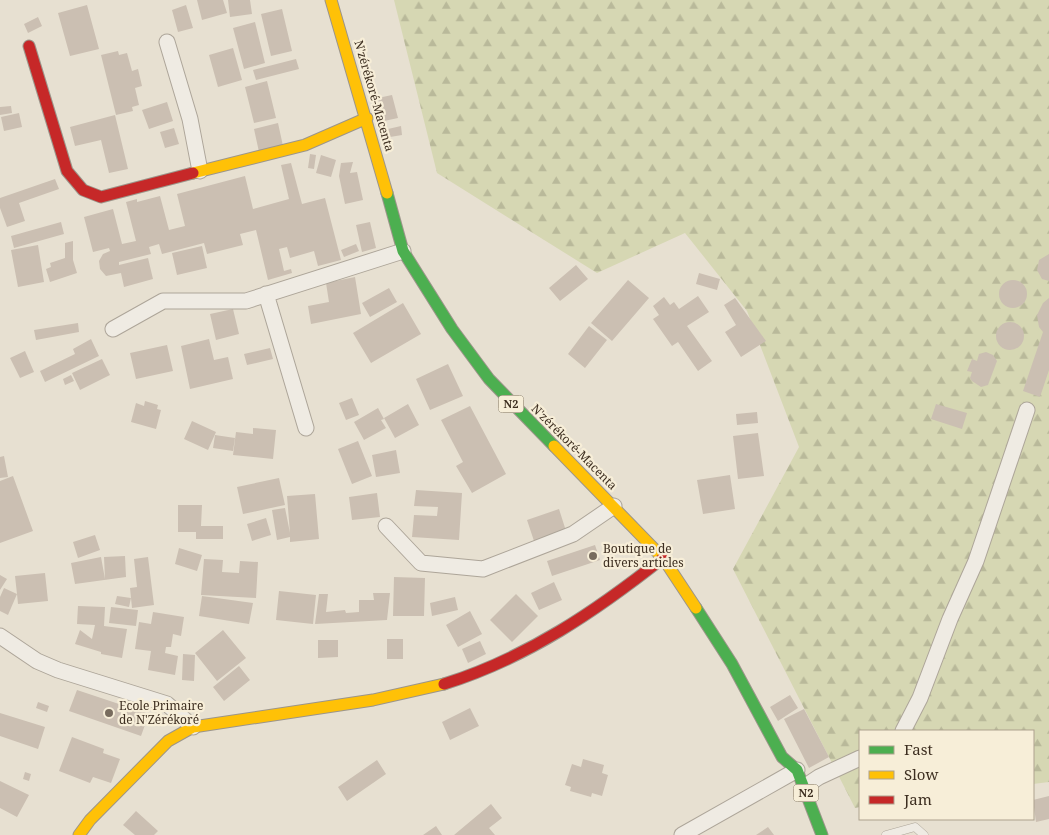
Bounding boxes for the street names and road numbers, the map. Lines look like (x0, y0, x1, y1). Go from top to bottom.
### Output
street label: N'zérékoré-Macenta (350, 38, 399, 154)
road number: N2 (498, 396, 524, 412)
street label: N'zérékoré-Macenta (528, 400, 621, 493)
road number: N2 (794, 784, 818, 801)

